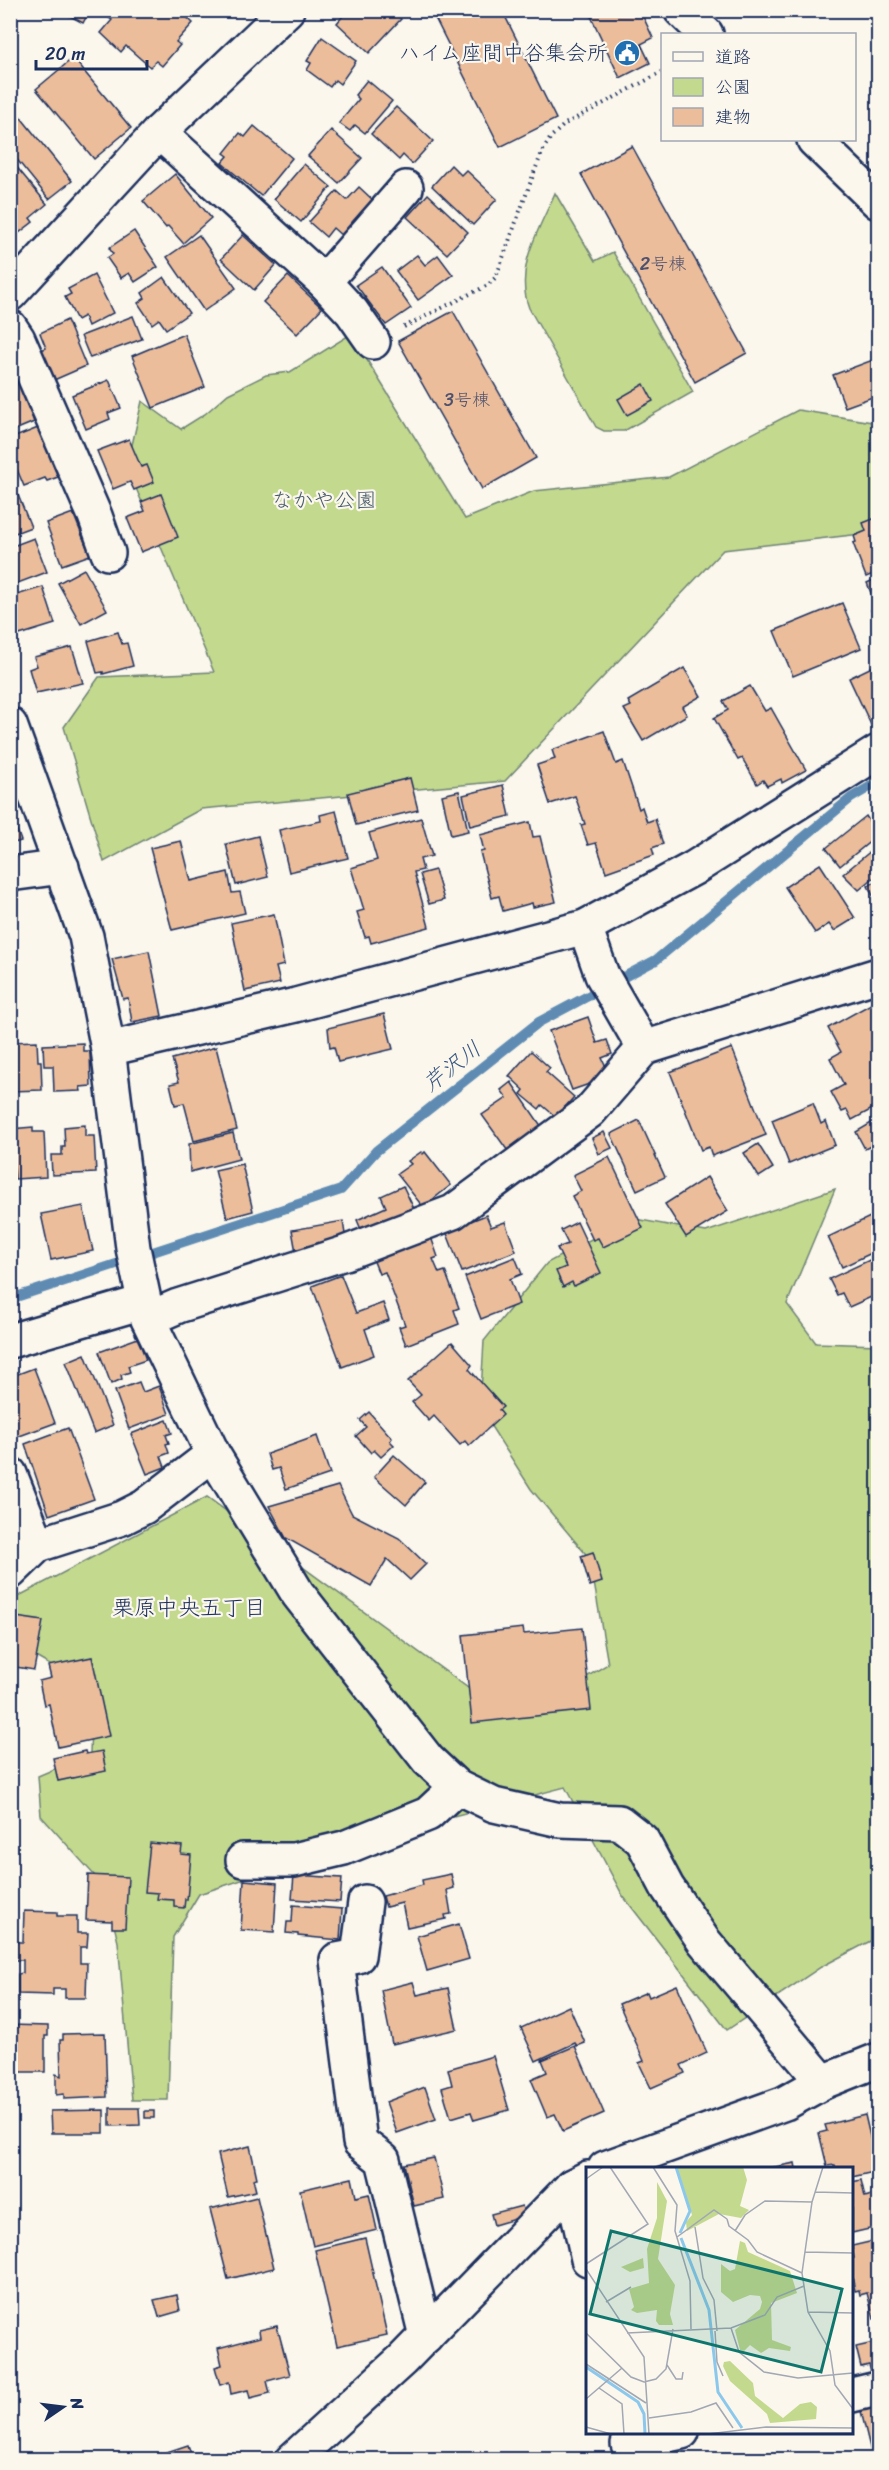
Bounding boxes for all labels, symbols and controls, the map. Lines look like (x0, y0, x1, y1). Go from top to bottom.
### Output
scale bar (36, 33, 147, 71)
legend (661, 33, 856, 141)
place label: ハイム座間中谷集会所 (399, 34, 608, 72)
text: 20 m (45, 38, 85, 70)
public building icon: ハイム座間中谷集会所 (612, 38, 642, 68)
text: 道路 (715, 41, 751, 73)
text: 公園 (715, 71, 751, 103)
text: 建物 (715, 101, 751, 133)
house number: 2号棟 (640, 248, 686, 280)
house number: 3号棟 (444, 384, 490, 416)
park label: なかや公園 (272, 481, 377, 519)
water label: 芹沢川 (414, 1030, 490, 1102)
district label: 栗原中央五丁目 (112, 1588, 266, 1627)
inset map (586, 2167, 853, 2434)
north arrow (33, 2377, 93, 2437)
text: N (61, 2394, 93, 2413)

